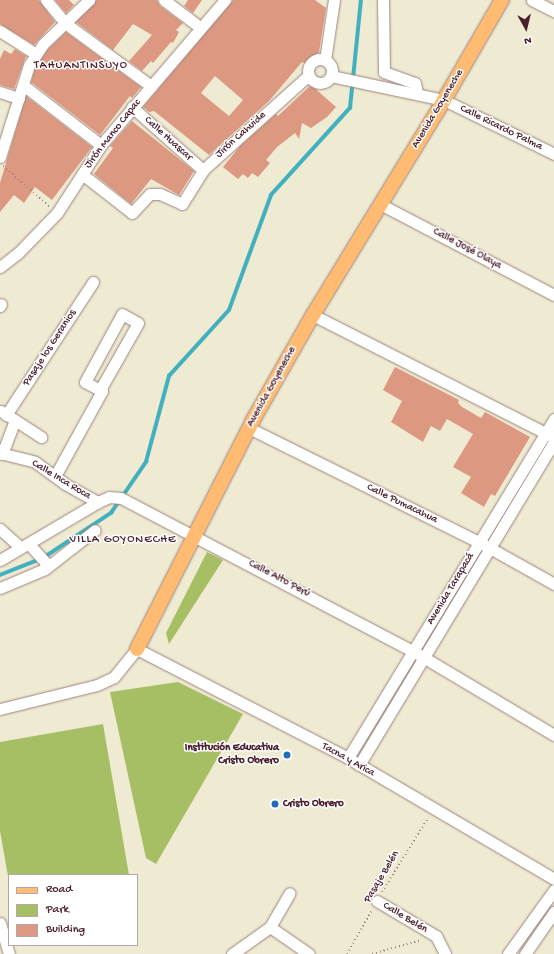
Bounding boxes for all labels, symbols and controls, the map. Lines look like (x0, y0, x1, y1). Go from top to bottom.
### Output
north arrow (506, 8, 546, 48)
text: N (523, 33, 532, 46)
district label: TAHUANTINSUYO (34, 60, 128, 74)
street label: Avenida Goyeneche (409, 67, 467, 151)
street label: Jirón Manco Capac (82, 97, 144, 171)
street label: Calle Ricardo Palma (458, 102, 544, 154)
street label: Jirón Cahuide (213, 109, 269, 161)
street label: Calle Huascar (141, 114, 195, 164)
street label: Calle José Olaya (430, 225, 504, 273)
street label: Pasaje los Geranios (20, 307, 80, 389)
street label: Avenida Goyeneche (244, 345, 300, 429)
street label: Calle Inca Roca (29, 457, 93, 503)
street label: Calle Pumacahua (364, 481, 440, 527)
district label: VILLA GOYONECHE (70, 534, 176, 548)
street label: Avenida Tarapacá (424, 551, 478, 627)
street label: Calle Alto Perú (246, 557, 312, 601)
street label: Tacna y Arica (319, 740, 377, 780)
place label: Institución Educativa Cristo Obrero (185, 742, 279, 768)
marker: Institución Educativa Cristo Obrero (282, 750, 292, 760)
place label: Cristo Obrero (283, 797, 344, 811)
marker: Cristo Obrero (270, 799, 280, 809)
street label: Pasaje Belén (361, 849, 403, 905)
legend (8, 874, 138, 946)
text: Road (46, 883, 72, 897)
street label: Calle Belén (380, 900, 430, 936)
text: Park (46, 903, 69, 917)
text: Building (46, 923, 85, 937)

